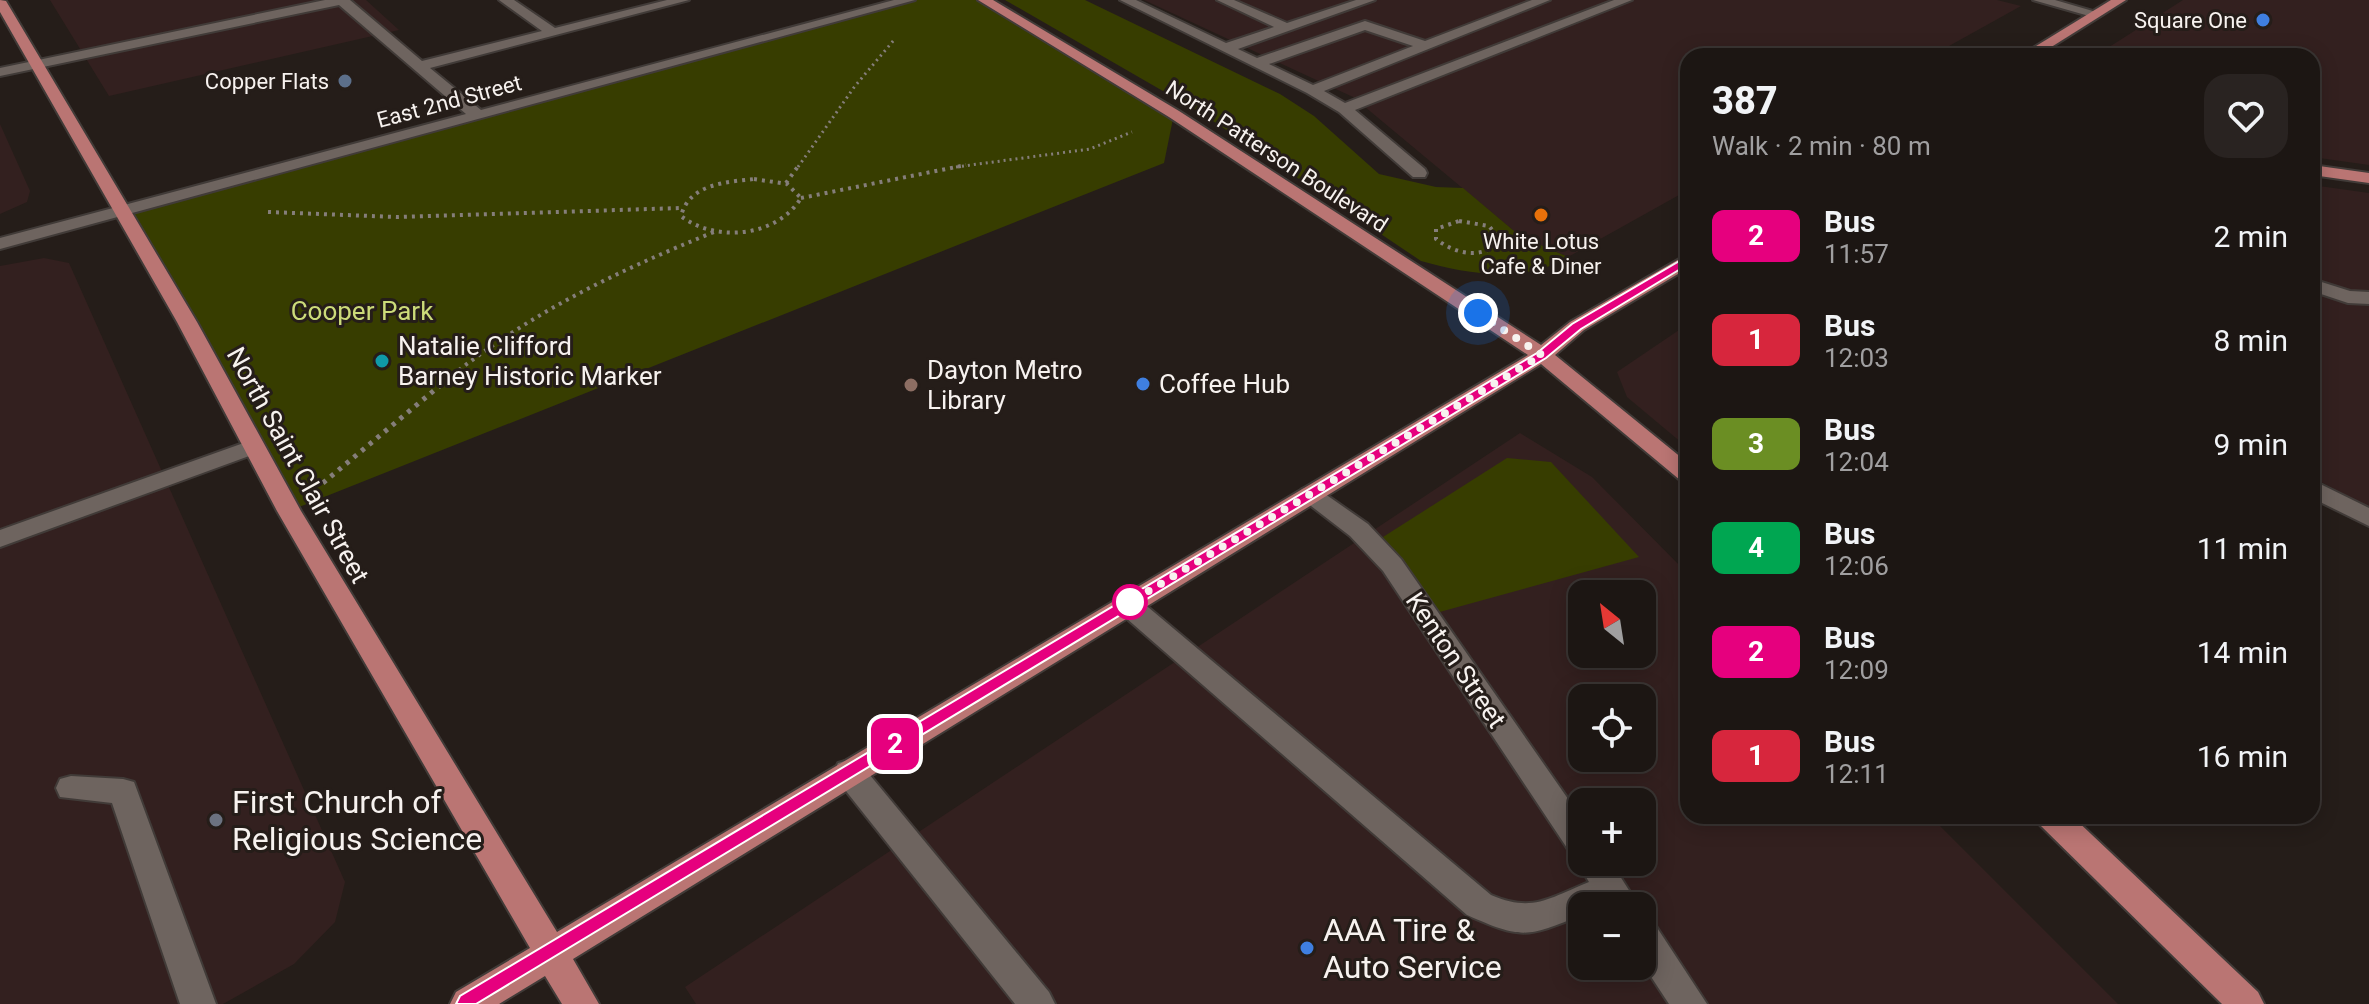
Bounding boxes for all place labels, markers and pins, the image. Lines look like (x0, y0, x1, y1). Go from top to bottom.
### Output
place label: Square One (2134, 8, 2247, 33)
marker: Square One (2254, 11, 2272, 29)
place label: Copper Flats (205, 69, 329, 94)
marker: Copper Flats (336, 72, 354, 90)
marker: White Lotus Cafe & Diner (1532, 206, 1550, 224)
place label: White Lotus Cafe & Diner (1481, 229, 1602, 279)
place label: Natalie Clifford Barney Historic Marker (398, 331, 662, 391)
marker: Natalie Clifford Barney Historic Marker (373, 352, 391, 370)
place label: Dayton Metro Library (927, 355, 1083, 415)
place label: Coffee Hub (1159, 369, 1290, 399)
marker: Coffee Hub (1134, 375, 1152, 393)
marker: Dayton Metro Library (902, 376, 920, 394)
unlabelled marker (1113, 585, 1147, 619)
place label: First Church of Religious Science (232, 783, 482, 858)
marker: First Church of Religious Science (207, 811, 225, 829)
place label: AAA Tire & Auto Service (1323, 911, 1502, 986)
marker: AAA Tire & Auto Service (1298, 939, 1316, 957)

